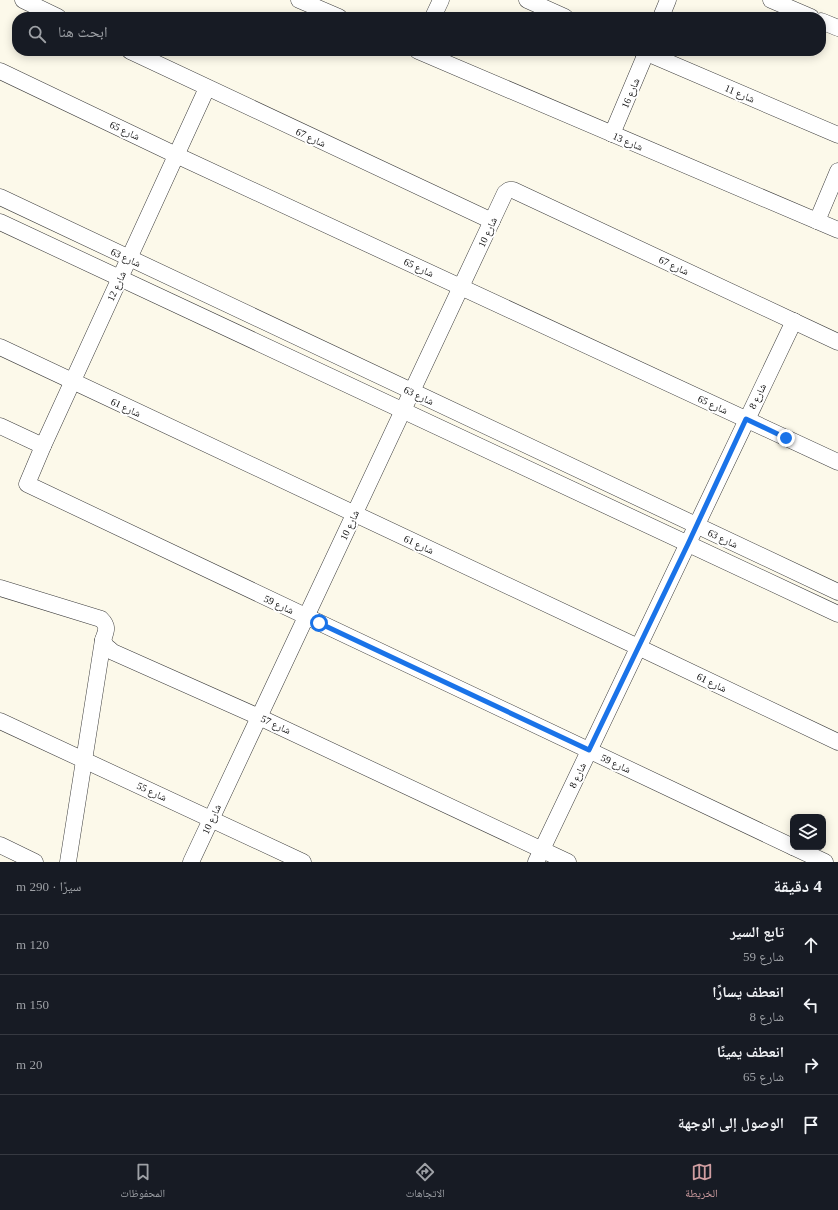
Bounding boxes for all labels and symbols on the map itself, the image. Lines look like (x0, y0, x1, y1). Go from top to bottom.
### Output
street label: شارع 16 (619, 76, 643, 110)
street label: شارع 11 (723, 82, 757, 106)
street label: شارع 65 (108, 119, 142, 143)
street label: شارع 67 (294, 126, 328, 150)
street label: شارع 13 (611, 130, 645, 154)
street label: شارع 10 (476, 215, 500, 249)
street label: شارع 63 (109, 246, 143, 270)
street label: شارع 67 (657, 254, 691, 278)
street label: شارع 65 (402, 256, 436, 280)
street label: شارع 12 (105, 269, 129, 303)
street label: شارع 8 (747, 382, 769, 411)
street label: شارع 63 (402, 384, 436, 408)
street label: شارع 65 (696, 393, 730, 417)
street label: شارع 61 (109, 396, 143, 420)
route end (777, 429, 795, 447)
street label: شارع 10 (338, 508, 362, 542)
street label: شارع 63 (706, 527, 740, 551)
street label: شارع 61 (402, 533, 436, 557)
street label: شارع 59 (262, 593, 296, 617)
route start (310, 614, 328, 632)
street label: شارع 61 (695, 671, 729, 695)
street label: شارع 57 (259, 713, 293, 737)
street label: شارع 59 (599, 752, 633, 776)
street label: شارع 8 (567, 760, 589, 790)
street label: شارع 55 (135, 780, 169, 804)
street label: شارع 10 (200, 802, 224, 836)

